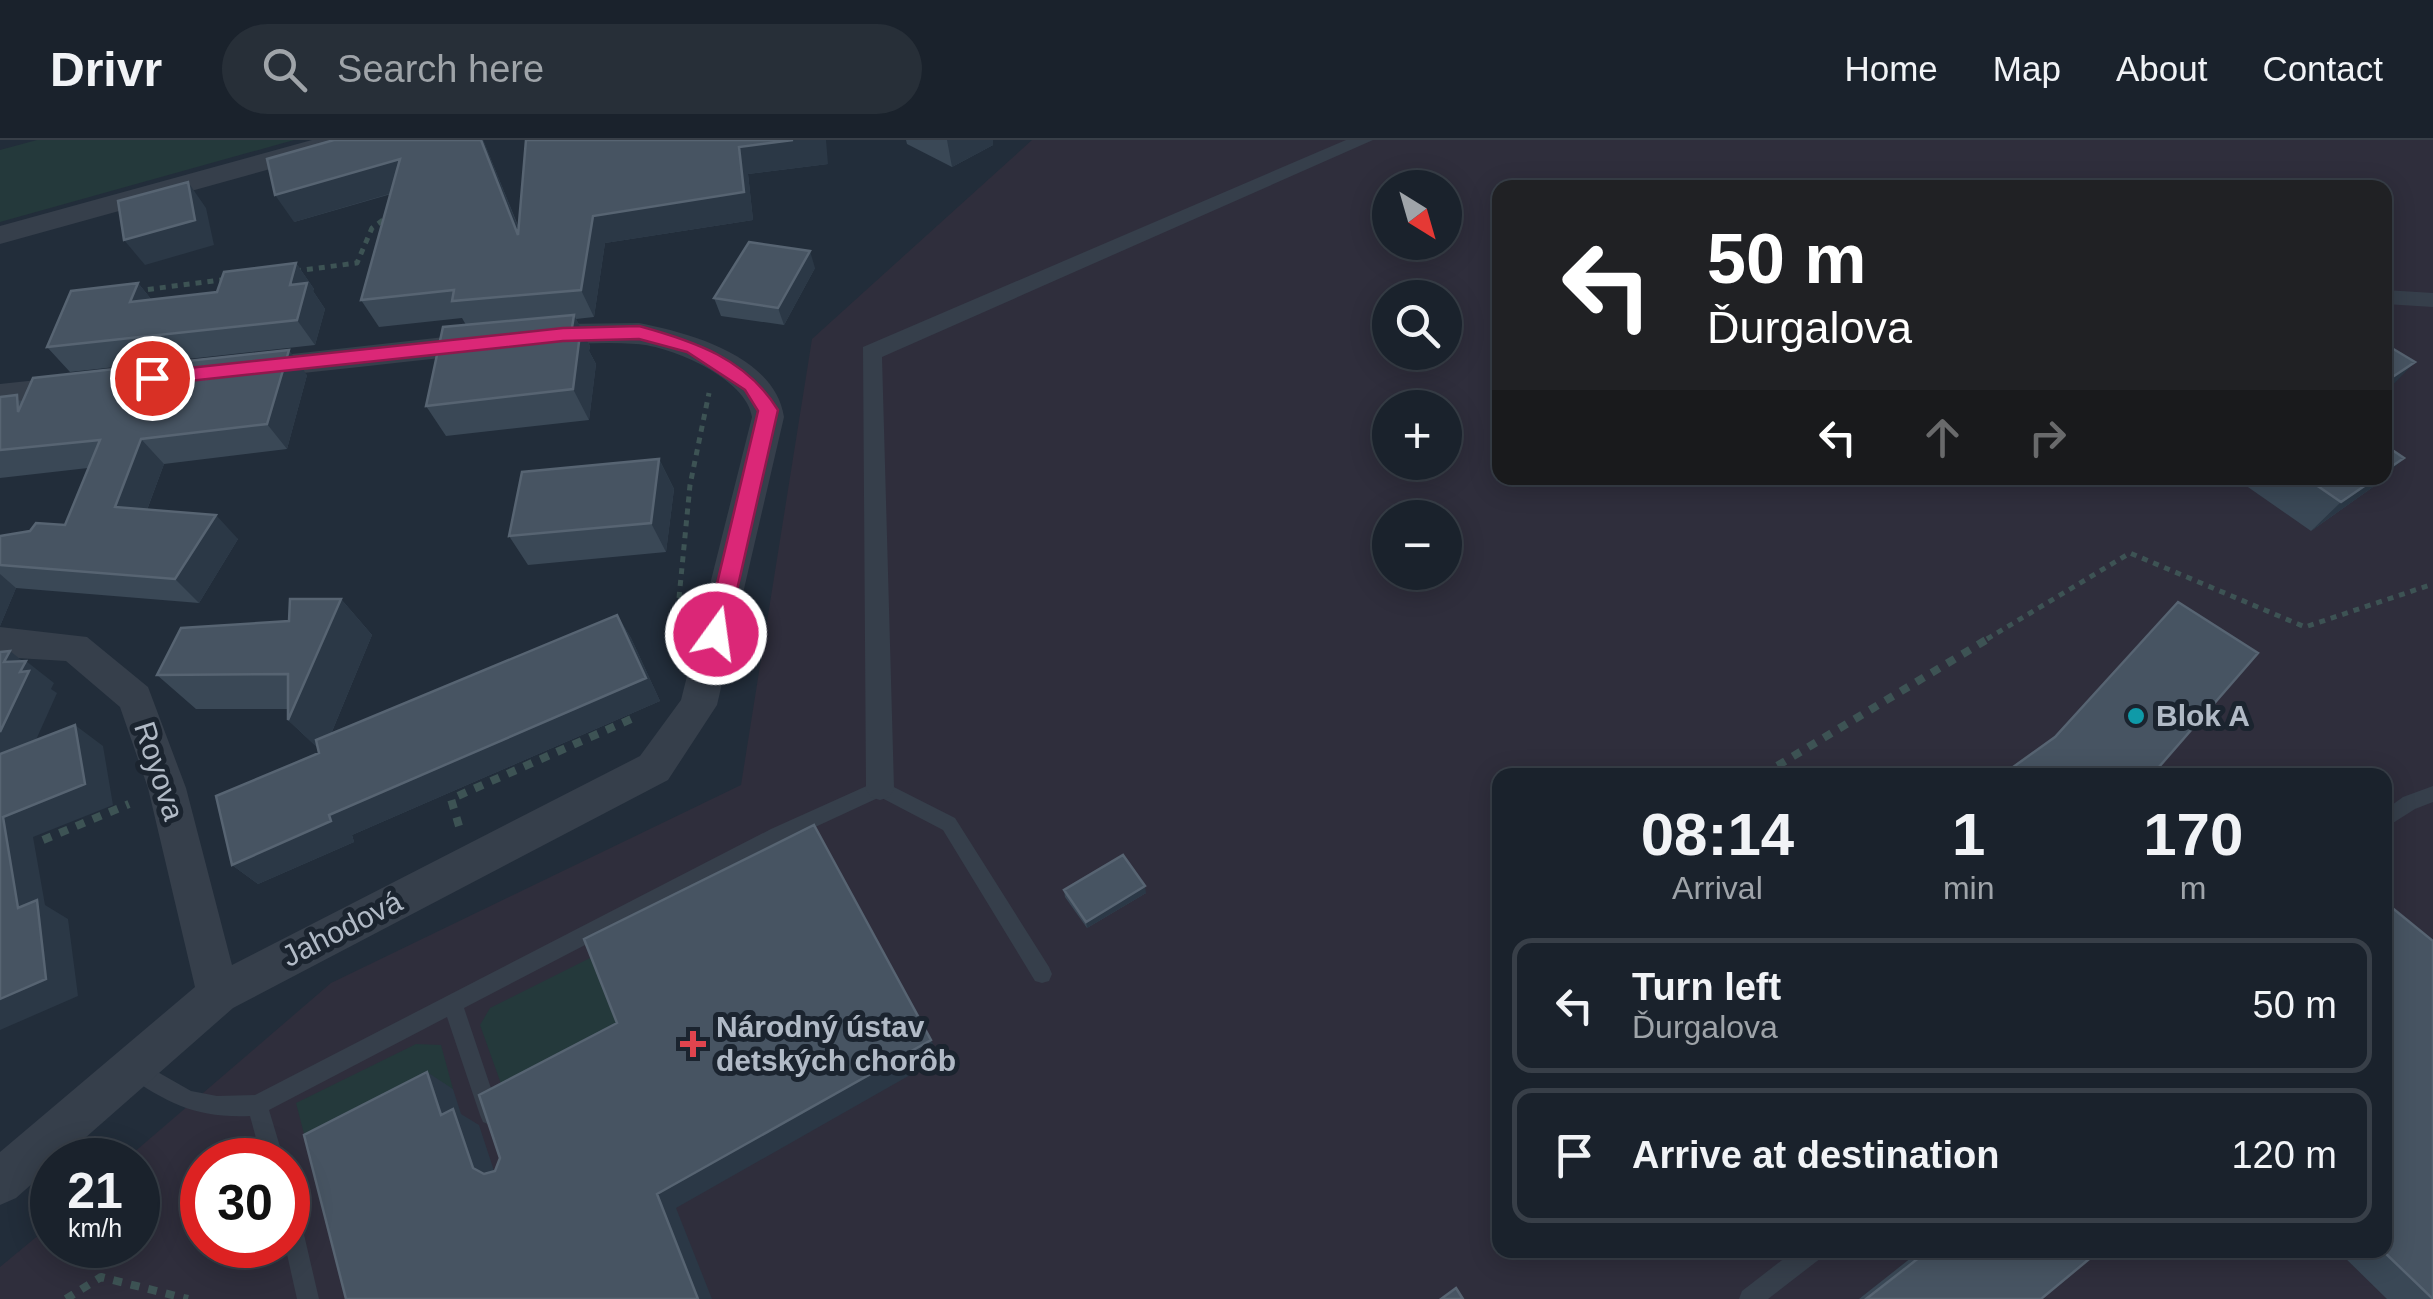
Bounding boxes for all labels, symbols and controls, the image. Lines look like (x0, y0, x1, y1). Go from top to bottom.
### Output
search box (222, 24, 922, 114)
icon: search (257, 42, 312, 97)
text: Drivr (50, 43, 162, 96)
text: Search here (337, 48, 544, 90)
text: Home (1844, 49, 1938, 88)
text: Map (1993, 49, 2061, 88)
text: About (2116, 49, 2207, 88)
text: Contact (2262, 49, 2383, 88)
north arrow (1372, 170, 1462, 260)
map controls (1372, 170, 1462, 590)
icon: left (1542, 220, 1672, 350)
text: 50 m (1707, 220, 1867, 298)
button: search (1372, 280, 1462, 370)
text: Ďurgalova (1707, 302, 1912, 353)
pin (110, 336, 195, 421)
icon: arrive (125, 351, 180, 406)
button: + (1372, 390, 1462, 480)
icon: left (1810, 410, 1865, 465)
icon: ahead (1915, 410, 1970, 465)
icon: right (2020, 410, 2075, 465)
button: − (1372, 500, 1462, 590)
position arrow (664, 582, 768, 686)
place label: Blok A (2156, 699, 2250, 732)
marker: Blok A (2125, 705, 2147, 727)
street label: Royova (128, 717, 191, 825)
text: 08:14 (1641, 801, 1794, 868)
text: 1 (1952, 801, 1985, 868)
text: 170 (2143, 801, 2243, 868)
text: Arrival (1672, 870, 1763, 906)
text: min (1943, 870, 1994, 906)
text: m (2180, 870, 2207, 906)
street label: Jahodová (276, 884, 408, 973)
text: Turn left (1632, 966, 1781, 1008)
icon: left (1547, 978, 1602, 1033)
text: 50 m (2253, 984, 2337, 1026)
text: Ďurgalova (1632, 1009, 1778, 1045)
place label: Národný ústav detských chorôb (716, 1010, 956, 1077)
marker: Národný ústav detských chorôb (680, 1031, 706, 1057)
icon: arrive (1547, 1128, 1602, 1183)
text: Arrive at destination (1632, 1134, 1999, 1176)
text: 120 m (2231, 1134, 2337, 1176)
speed limit sign: 30 (180, 1138, 310, 1268)
text: 21 (67, 1163, 123, 1219)
text: km/h (68, 1214, 122, 1242)

